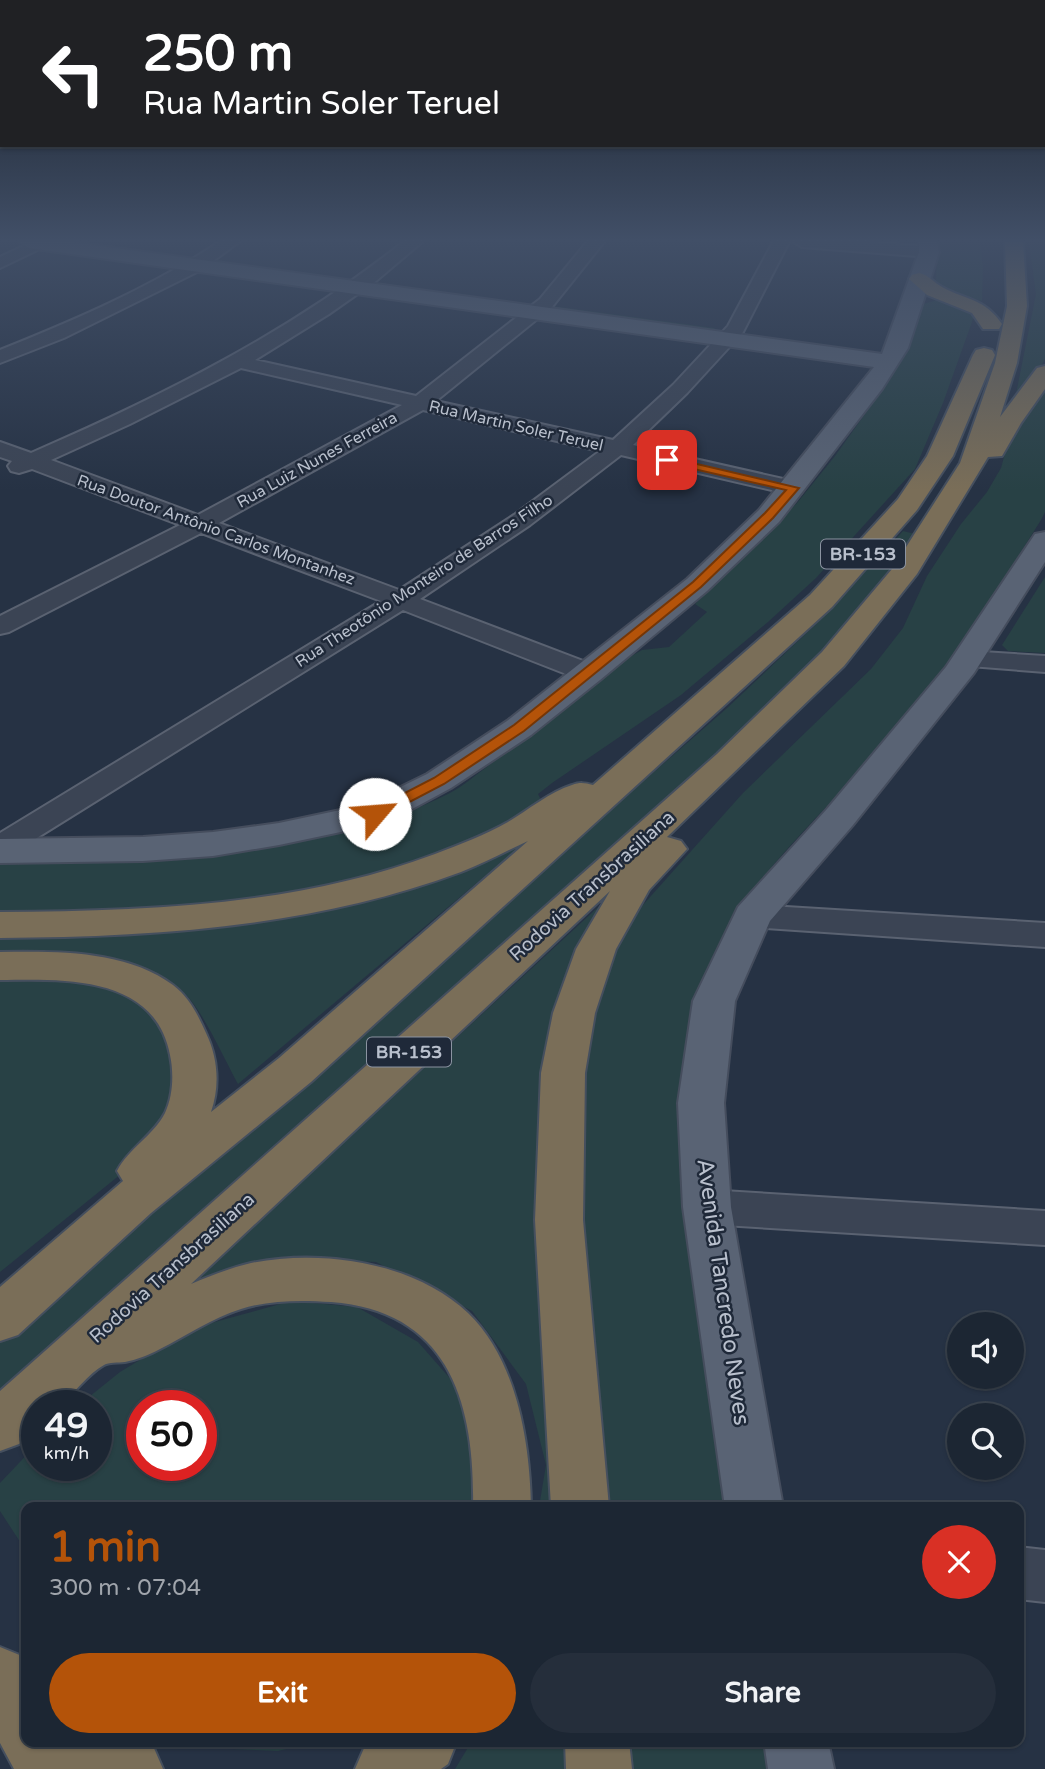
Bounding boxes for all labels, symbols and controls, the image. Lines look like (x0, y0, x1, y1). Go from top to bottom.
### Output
text: 250 m (143, 25, 293, 84)
icon: left (28, 28, 119, 119)
text: Rua Martin Soler Teruel (143, 85, 500, 123)
street label: Rua Martin Soler Teruel (427, 396, 605, 456)
street label: Rua Luiz Nunes Ferreira (233, 407, 401, 513)
pin (637, 430, 697, 490)
icon: arrive (648, 441, 686, 479)
street label: Rua Doutor Antônio Carlos Montanhez (74, 470, 358, 590)
street label: Rua Theotônio Monteiro de Barros Filho (291, 490, 557, 672)
road number: BR-153 (821, 540, 905, 568)
position arrow (338, 777, 412, 851)
street label: Rodovia Transbrasiliana (505, 806, 679, 966)
road number: BR-153 (367, 1037, 451, 1066)
street label: Avenida Tancredo Neves (690, 1157, 756, 1427)
street label: Rodovia Transbrasiliana (85, 1188, 259, 1348)
map controls (947, 1312, 1024, 1480)
button: sound (947, 1312, 1024, 1389)
speed limit sign: 50 (126, 1390, 217, 1481)
button: search (947, 1403, 1024, 1480)
text: 49 (45, 1405, 88, 1447)
text: km/h (44, 1442, 89, 1464)
text: 1 min (49, 1522, 161, 1573)
button: close (922, 1525, 996, 1599)
text: 300 m · 07:04 (49, 1574, 201, 1602)
button: Exit (49, 1653, 516, 1733)
button: Share (530, 1653, 996, 1733)

